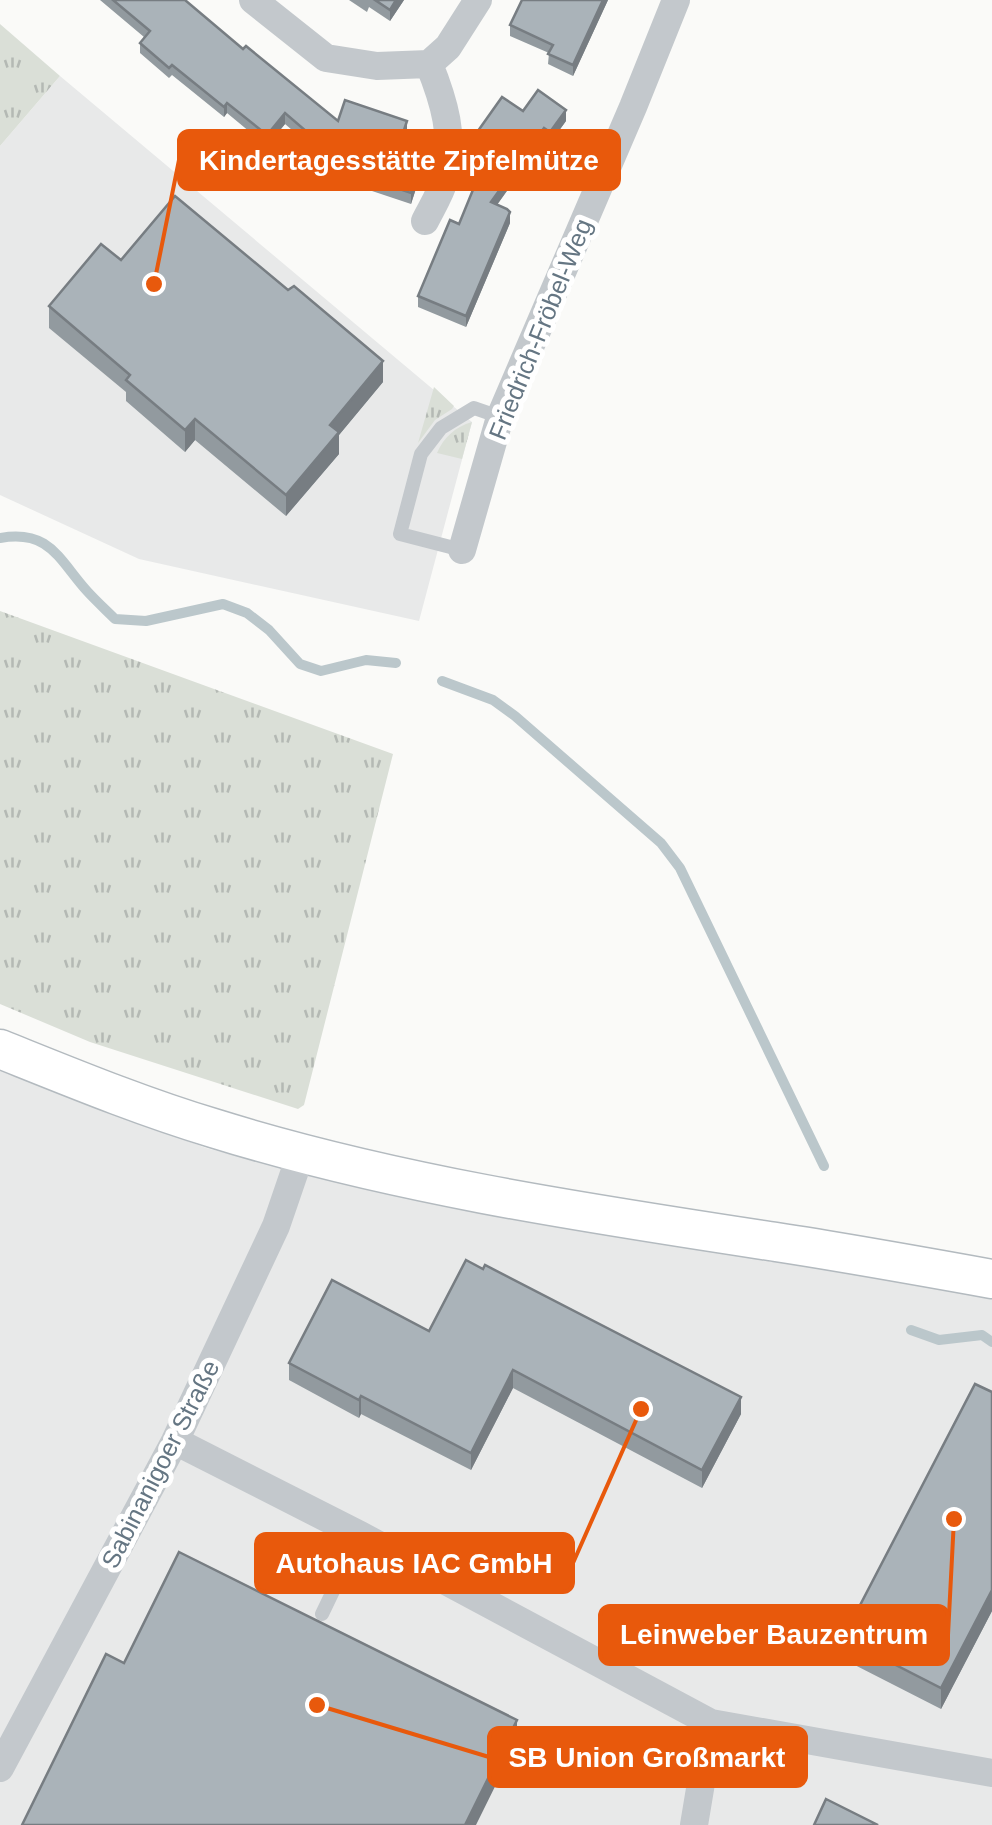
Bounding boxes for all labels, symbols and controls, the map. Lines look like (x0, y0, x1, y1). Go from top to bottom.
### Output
callout: Kindertagesstätte Zipfelmütze (179, 131, 619, 189)
text: Kindertagesstätte Zipfelmütze (199, 145, 599, 176)
street label: Friedrich-Fröbel-Weg (483, 214, 597, 444)
street label: Sabinanigoer Straße (95, 1355, 225, 1573)
callout: Autohaus IAC GmbH (256, 1534, 573, 1592)
text: Autohaus IAC GmbH (276, 1548, 552, 1579)
callout: Leinweber Bauzentrum (600, 1606, 948, 1664)
text: Leinweber Bauzentrum (620, 1619, 928, 1650)
callout: SB Union Großmarkt (489, 1728, 806, 1786)
text: SB Union Großmarkt (509, 1742, 785, 1773)

